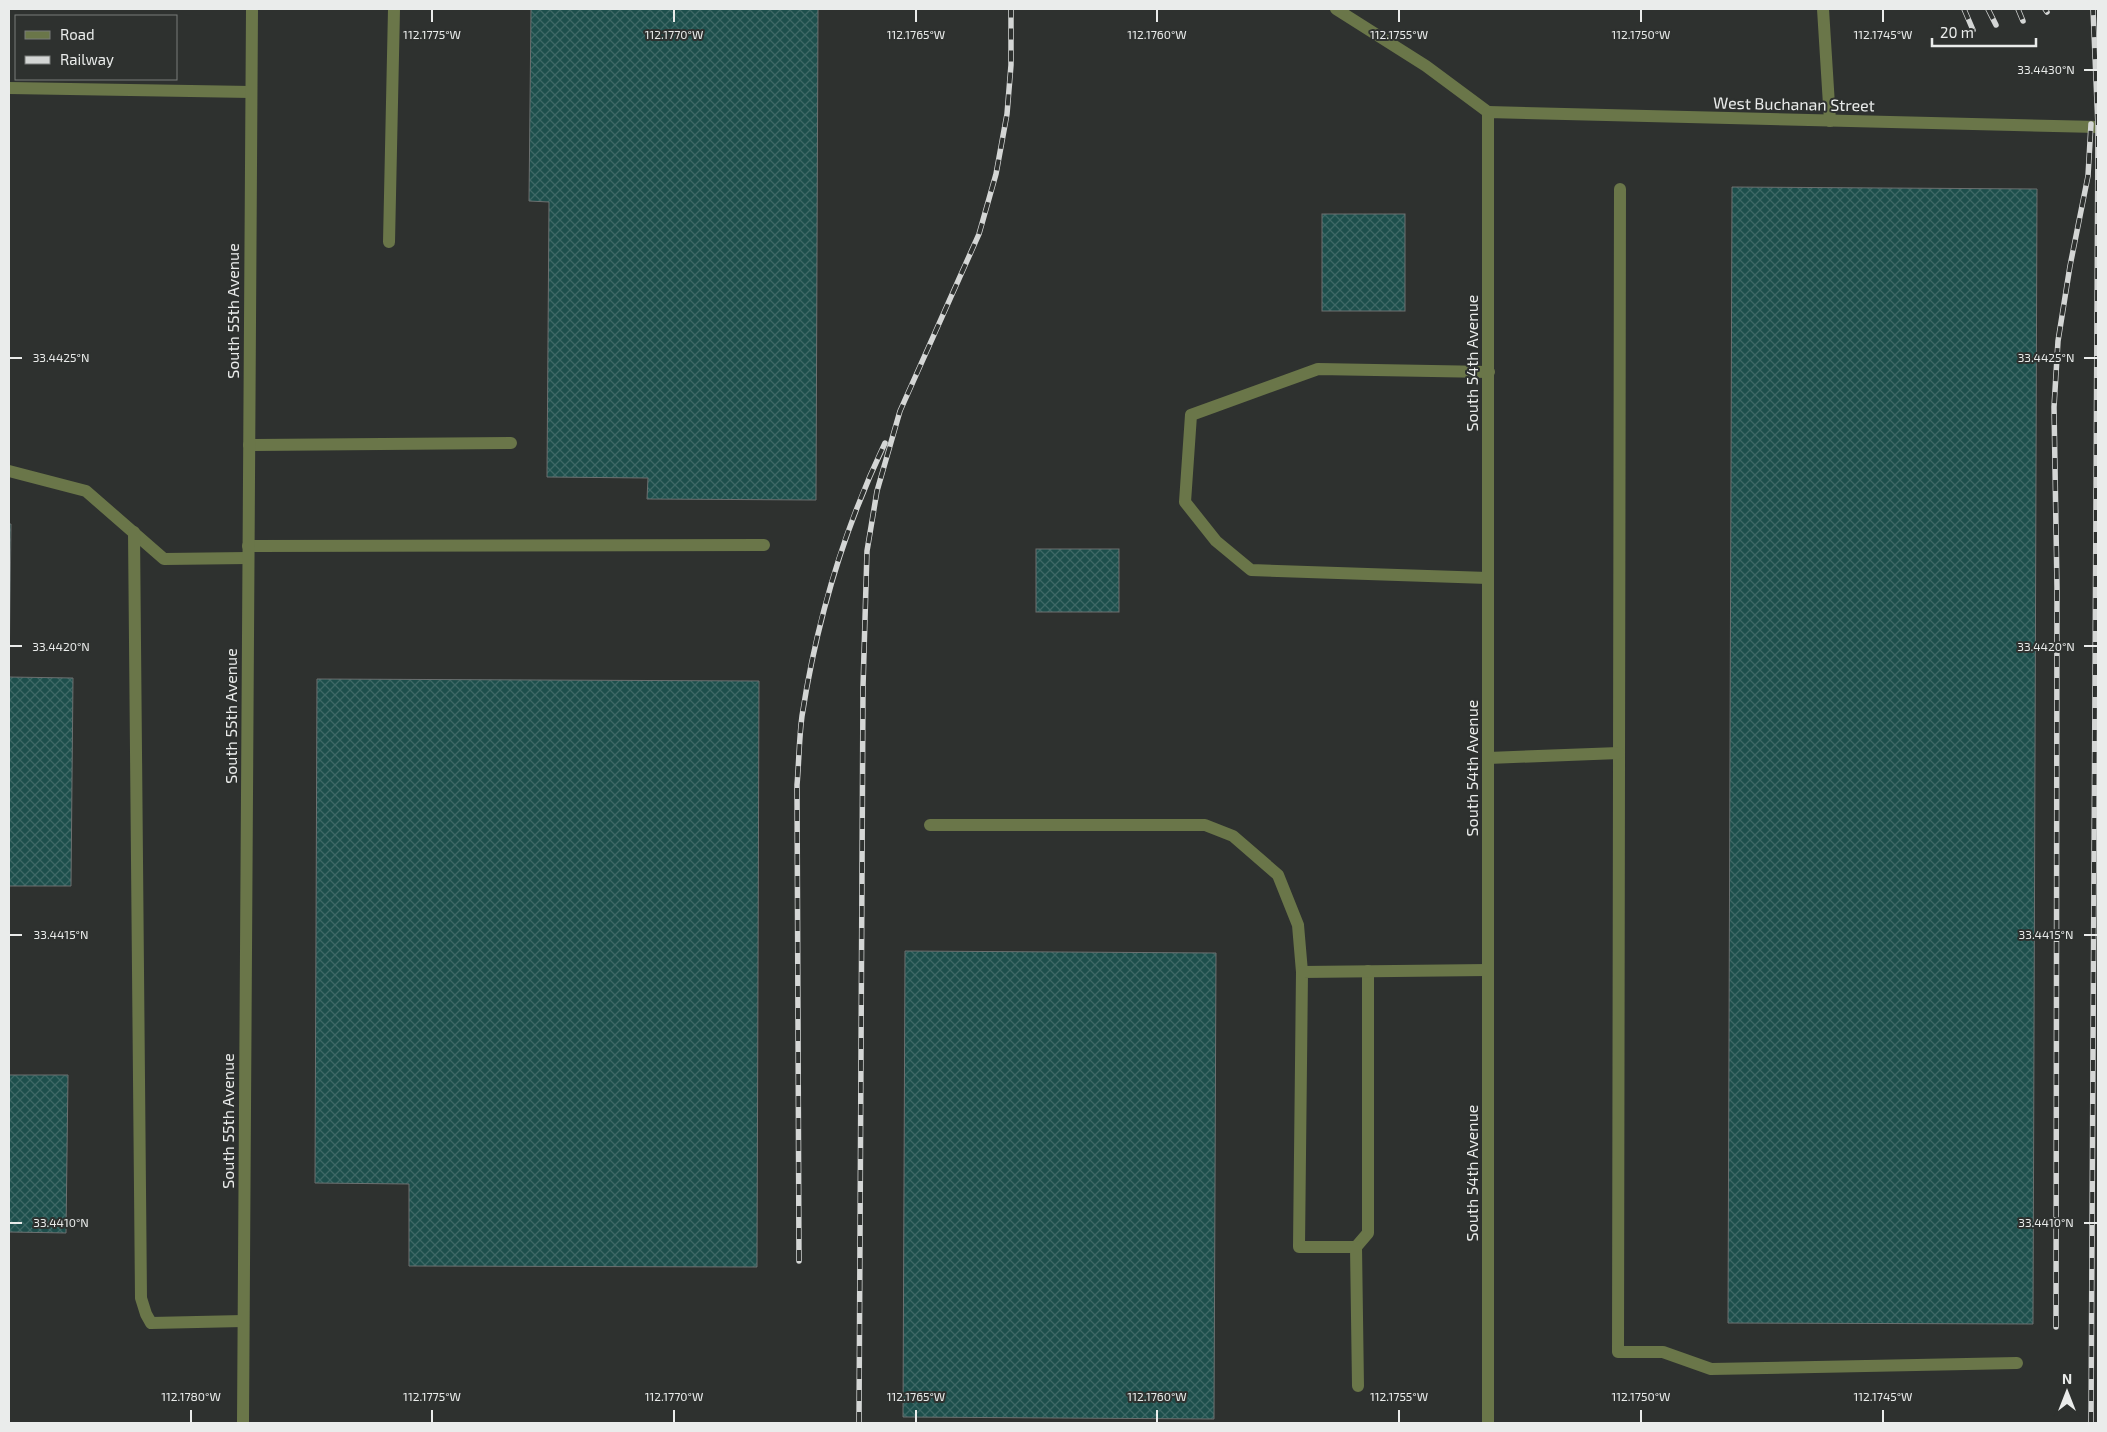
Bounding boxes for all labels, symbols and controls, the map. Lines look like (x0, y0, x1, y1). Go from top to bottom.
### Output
legend (15, 15, 178, 80)
scale bar (1932, 15, 2036, 47)
text: 20 m (1940, 23, 1974, 41)
text: Road (60, 25, 95, 43)
text: 112.1775°W (403, 27, 461, 41)
text: 112.1770°W (645, 27, 703, 41)
text: 112.1765°W (887, 27, 945, 41)
text: 112.1760°W (1127, 27, 1187, 41)
text: 112.1755°W (1370, 27, 1428, 41)
text: 112.1750°W (1612, 27, 1670, 41)
text: 112.1745°W (1854, 27, 1913, 41)
text: Railway (60, 50, 114, 68)
text: 33.4430°N (2017, 62, 2075, 76)
street label: West Buchanan Street (1713, 93, 1875, 114)
street label: South 55th Avenue (223, 243, 242, 379)
street label: South 54th Avenue (1462, 295, 1481, 431)
text: 33.4425°N (33, 350, 89, 364)
text: 33.4425°N (2018, 350, 2074, 364)
text: 33.4420°N (32, 639, 90, 653)
text: 33.4420°N (2017, 639, 2075, 653)
street label: South 55th Avenue (221, 648, 240, 784)
street label: South 54th Avenue (1462, 700, 1481, 836)
text: 33.4415°N (34, 927, 88, 941)
text: 33.4415°N (2019, 927, 2073, 941)
street label: South 55th Avenue (218, 1053, 237, 1189)
street label: South 54th Avenue (1462, 1105, 1481, 1241)
text: 33.4410°N (33, 1215, 89, 1229)
text: 33.4410°N (2018, 1215, 2074, 1229)
north arrow (2042, 1367, 2092, 1417)
text: N (2062, 1370, 2072, 1387)
text: 112.1780°W (161, 1389, 221, 1403)
text: 112.1775°W (403, 1389, 461, 1403)
text: 112.1770°W (645, 1389, 703, 1403)
text: 112.1765°W (887, 1389, 945, 1403)
text: 112.1760°W (1127, 1389, 1187, 1403)
text: 112.1755°W (1370, 1389, 1428, 1403)
text: 112.1750°W (1612, 1389, 1670, 1403)
text: 112.1745°W (1854, 1389, 1913, 1403)

